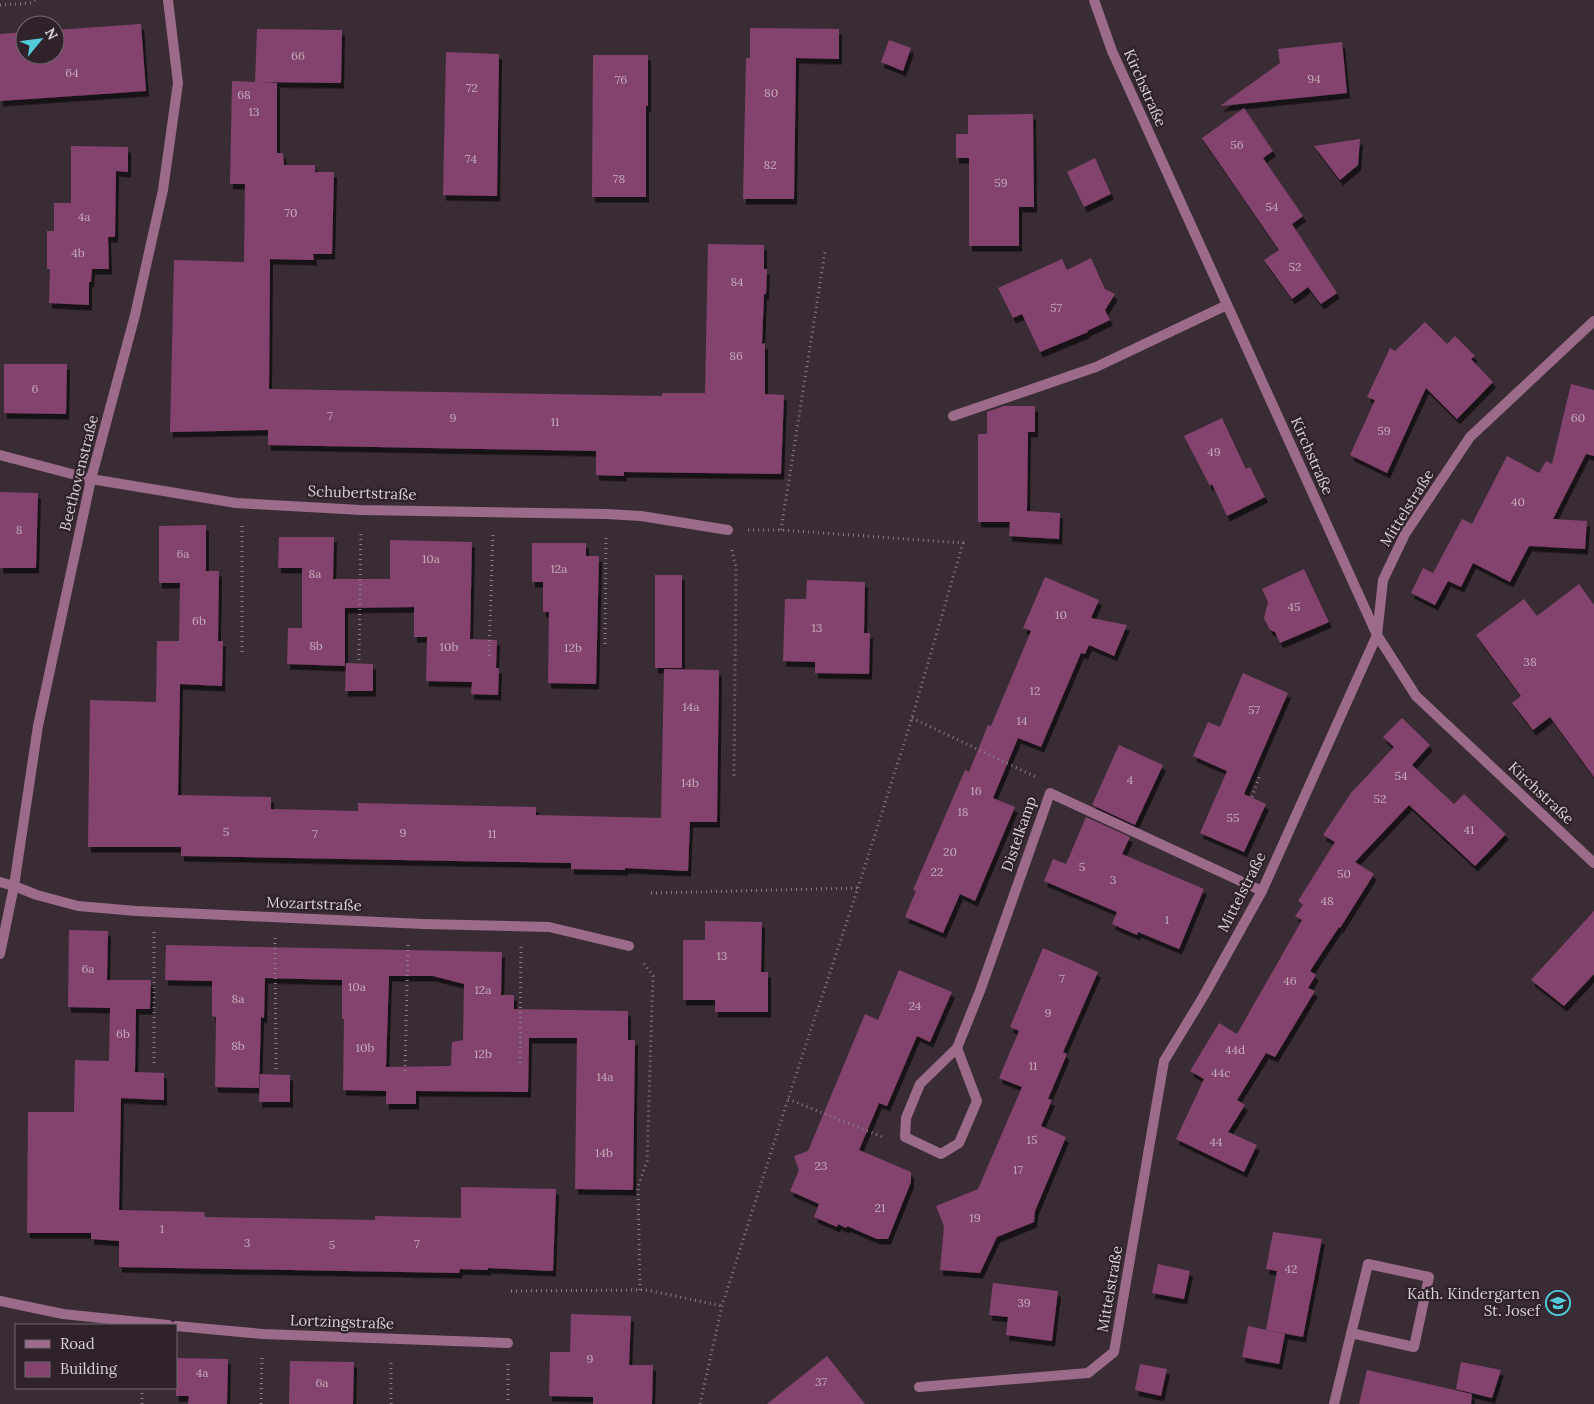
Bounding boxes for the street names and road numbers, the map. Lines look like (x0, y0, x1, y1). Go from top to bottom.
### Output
street label: Kirchstraße (1120, 46, 1171, 130)
street label: Beethovenstraße (55, 413, 102, 533)
street label: Kirchstraße (1287, 414, 1338, 498)
street label: Mittelstraße (1375, 466, 1438, 550)
street label: Schubertstraße (307, 481, 417, 504)
street label: Kirchstraße (1504, 757, 1578, 828)
street label: Distelkamp (997, 794, 1040, 874)
street label: Mittelstraße (1213, 849, 1270, 935)
street label: Mozartstraße (266, 892, 362, 915)
street label: Mittelstraße (1093, 1244, 1126, 1334)
street label: Lortzingstraße (290, 1310, 394, 1333)

